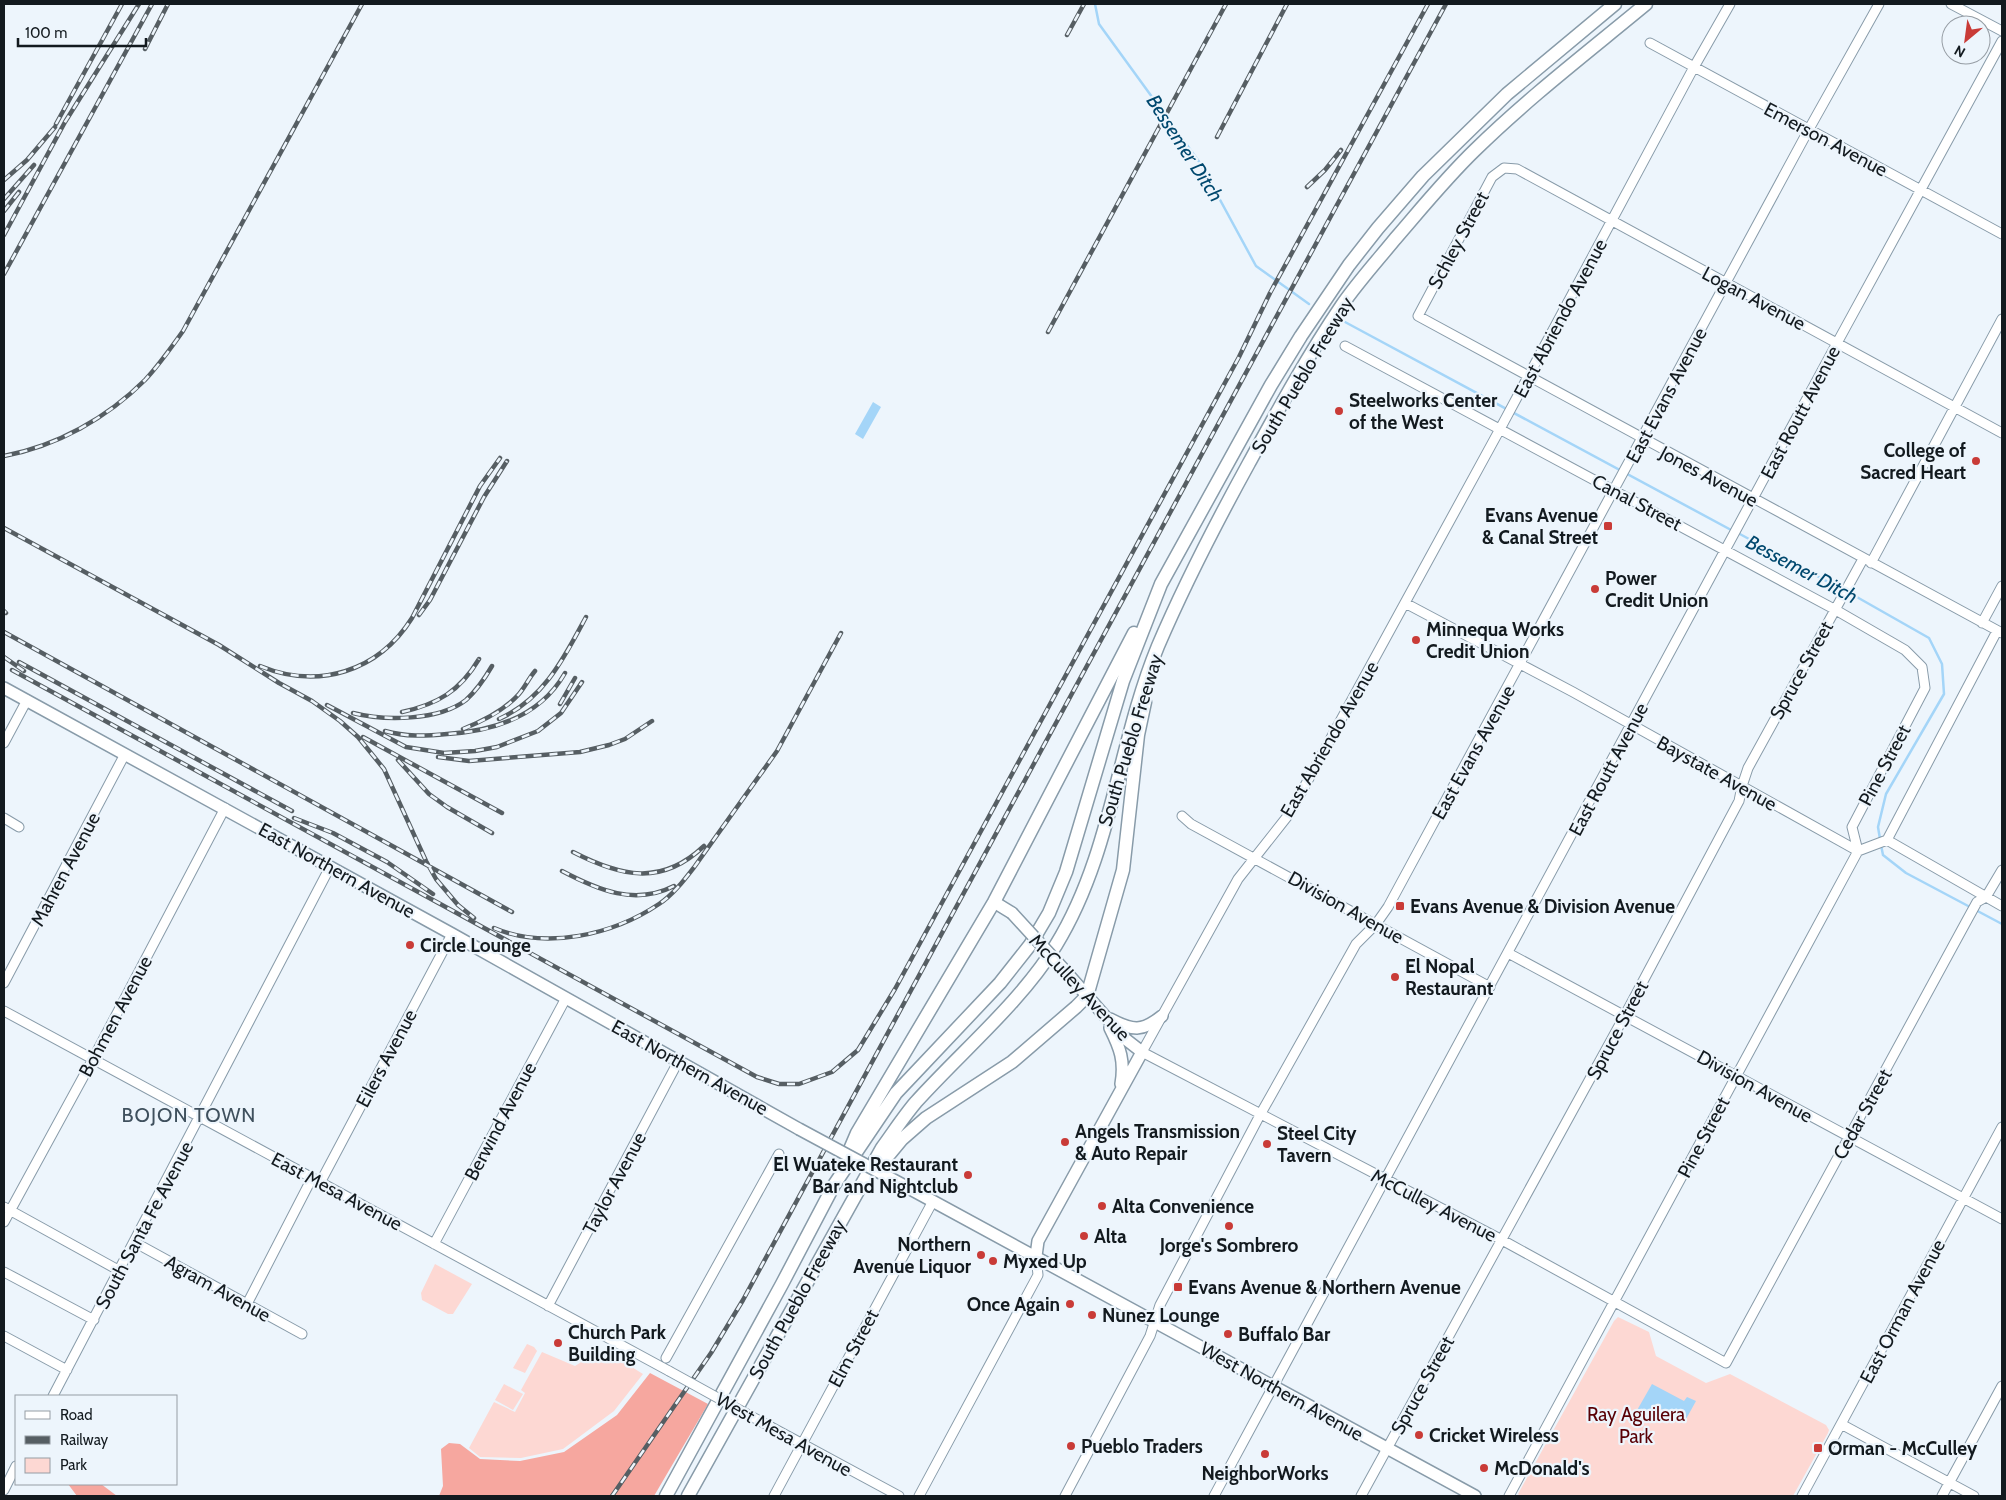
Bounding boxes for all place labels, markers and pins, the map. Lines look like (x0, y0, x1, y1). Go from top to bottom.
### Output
place label: Steelworks Center of the West (1349, 389, 1498, 434)
marker: Steelworks Center of the West (1333, 405, 1345, 417)
place label: College of Sacred Heart (1860, 439, 1967, 484)
marker: College of Sacred Heart (1970, 455, 1982, 467)
place label: Evans Avenue & Canal Street (1482, 504, 1598, 549)
marker: Evans Avenue & Canal Street (1602, 520, 1614, 532)
place label: Power Credit Union (1605, 567, 1708, 612)
marker: Power Credit Union (1589, 583, 1601, 595)
place label: Minnequa Works Credit Union (1426, 618, 1564, 663)
marker: Minnequa Works Credit Union (1410, 634, 1422, 646)
place label: Evans Avenue & Division Avenue (1410, 895, 1675, 918)
marker: Evans Avenue & Division Avenue (1394, 900, 1406, 912)
place label: Circle Lounge (420, 934, 531, 957)
marker: Circle Lounge (404, 939, 416, 951)
place label: El Nopal Restaurant (1405, 955, 1494, 1000)
marker: El Nopal Restaurant (1389, 971, 1401, 983)
place label: Angels Transmission & Auto Repair (1075, 1120, 1240, 1165)
place label: Steel City Tavern (1277, 1122, 1357, 1167)
marker: Angels Transmission & Auto Repair (1059, 1136, 1071, 1148)
marker: Steel City Tavern (1261, 1138, 1273, 1150)
place label: El Wuateke Restaurant Bar and Nightclub (773, 1153, 958, 1198)
marker: El Wuateke Restaurant Bar and Nightclub (962, 1169, 974, 1181)
place label: Alta Convenience (1112, 1195, 1254, 1218)
marker: Alta Convenience (1096, 1200, 1108, 1212)
marker: Jorge's Sombrero (1223, 1220, 1235, 1232)
place label: Alta (1094, 1225, 1127, 1248)
marker: Alta (1078, 1230, 1090, 1242)
place label: Northern Avenue Liquor (853, 1233, 972, 1278)
place label: Jorge's Sombrero (1159, 1234, 1299, 1257)
marker: Northern Avenue Liquor (975, 1249, 987, 1261)
place label: Myxed Up (1003, 1250, 1087, 1273)
marker: Myxed Up (987, 1255, 999, 1267)
place label: Evans Avenue & Northern Avenue (1188, 1276, 1461, 1299)
marker: Evans Avenue & Northern Avenue (1172, 1281, 1184, 1293)
place label: Once Again (967, 1293, 1060, 1316)
marker: Once Again (1064, 1298, 1076, 1310)
place label: Nunez Lounge (1102, 1304, 1220, 1327)
marker: Nunez Lounge (1086, 1309, 1098, 1321)
place label: Church Park Building (568, 1321, 667, 1366)
place label: Buffalo Bar (1238, 1323, 1331, 1346)
marker: Buffalo Bar (1222, 1328, 1234, 1340)
marker: Church Park Building (552, 1337, 564, 1349)
place label: Cricket Wireless (1429, 1424, 1559, 1447)
marker: Cricket Wireless (1413, 1429, 1425, 1441)
place label: Pueblo Traders (1081, 1435, 1203, 1458)
place label: Orman - McCulley (1828, 1437, 1978, 1460)
marker: Pueblo Traders (1065, 1440, 1077, 1452)
marker: Orman - McCulley (1812, 1442, 1824, 1454)
marker: NeighborWorks (1259, 1448, 1271, 1460)
place label: McDonald's (1494, 1457, 1590, 1480)
place label: NeighborWorks (1201, 1462, 1329, 1485)
marker: McDonald's (1478, 1462, 1490, 1474)

